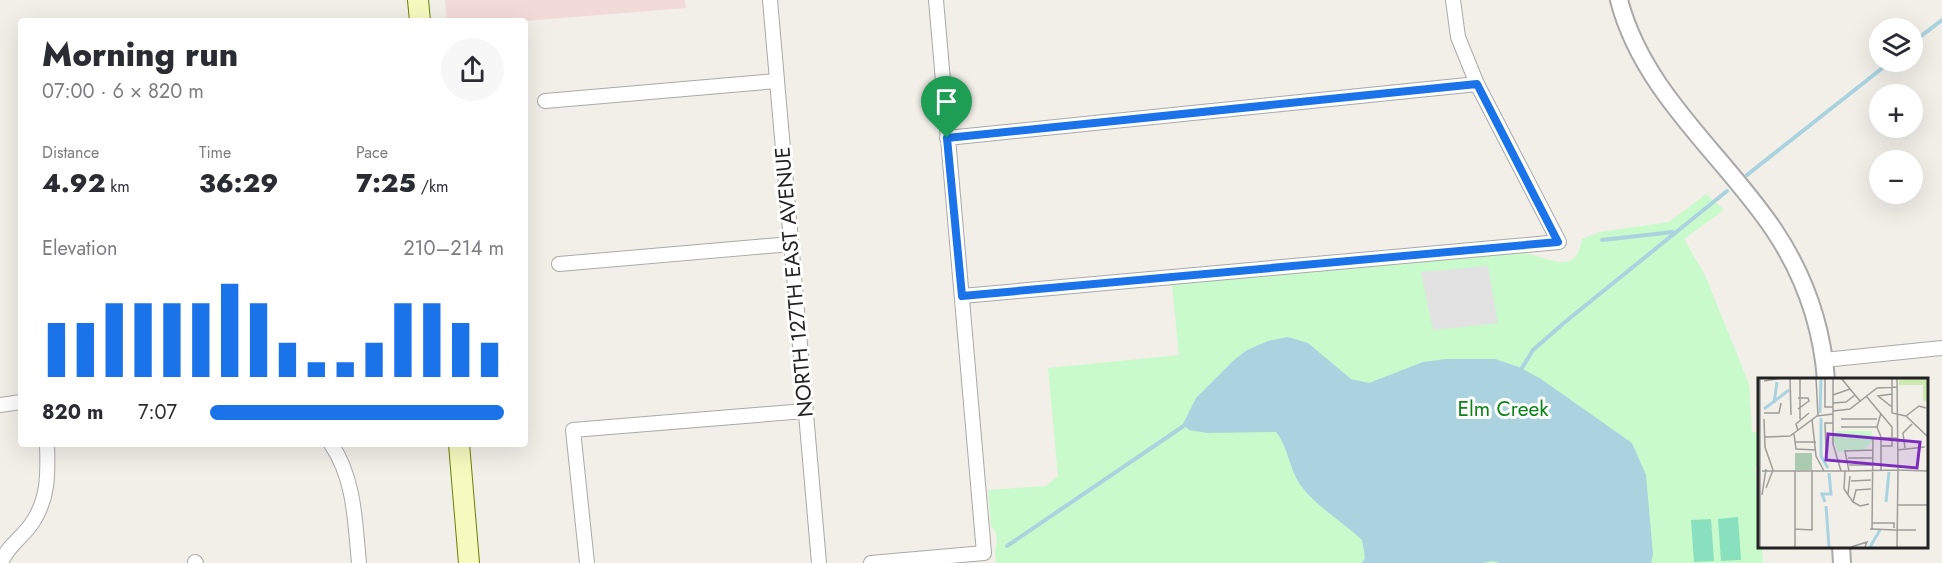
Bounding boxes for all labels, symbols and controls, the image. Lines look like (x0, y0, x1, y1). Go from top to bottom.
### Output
map controls (1869, 18, 1923, 204)
button: layers (1869, 18, 1923, 72)
text: Morning run (42, 31, 238, 78)
button: share (441, 38, 504, 101)
pin (921, 76, 972, 138)
text: 07:00 · 6 × 820 m (42, 77, 204, 106)
button: + (1869, 84, 1923, 138)
icon: arrive (930, 85, 963, 118)
text: Distance (42, 141, 99, 164)
text: Time (199, 141, 231, 164)
text: Pace (356, 141, 388, 164)
street label: NORTH 127TH EAST AVENUE (767, 146, 821, 418)
button: − (1869, 150, 1923, 204)
text: 4.92 (42, 164, 105, 202)
text: 36:29 (199, 164, 278, 202)
text: 7:25 (356, 164, 416, 202)
text: km (105, 175, 130, 198)
text: /km (416, 175, 449, 198)
text: Elevation (42, 234, 117, 263)
text: 210–214 m (403, 234, 504, 263)
inset map (1758, 378, 1927, 548)
park label: Elm Creek (1457, 394, 1549, 424)
text: 820 m (42, 398, 103, 427)
text: 7:07 (138, 398, 177, 427)

